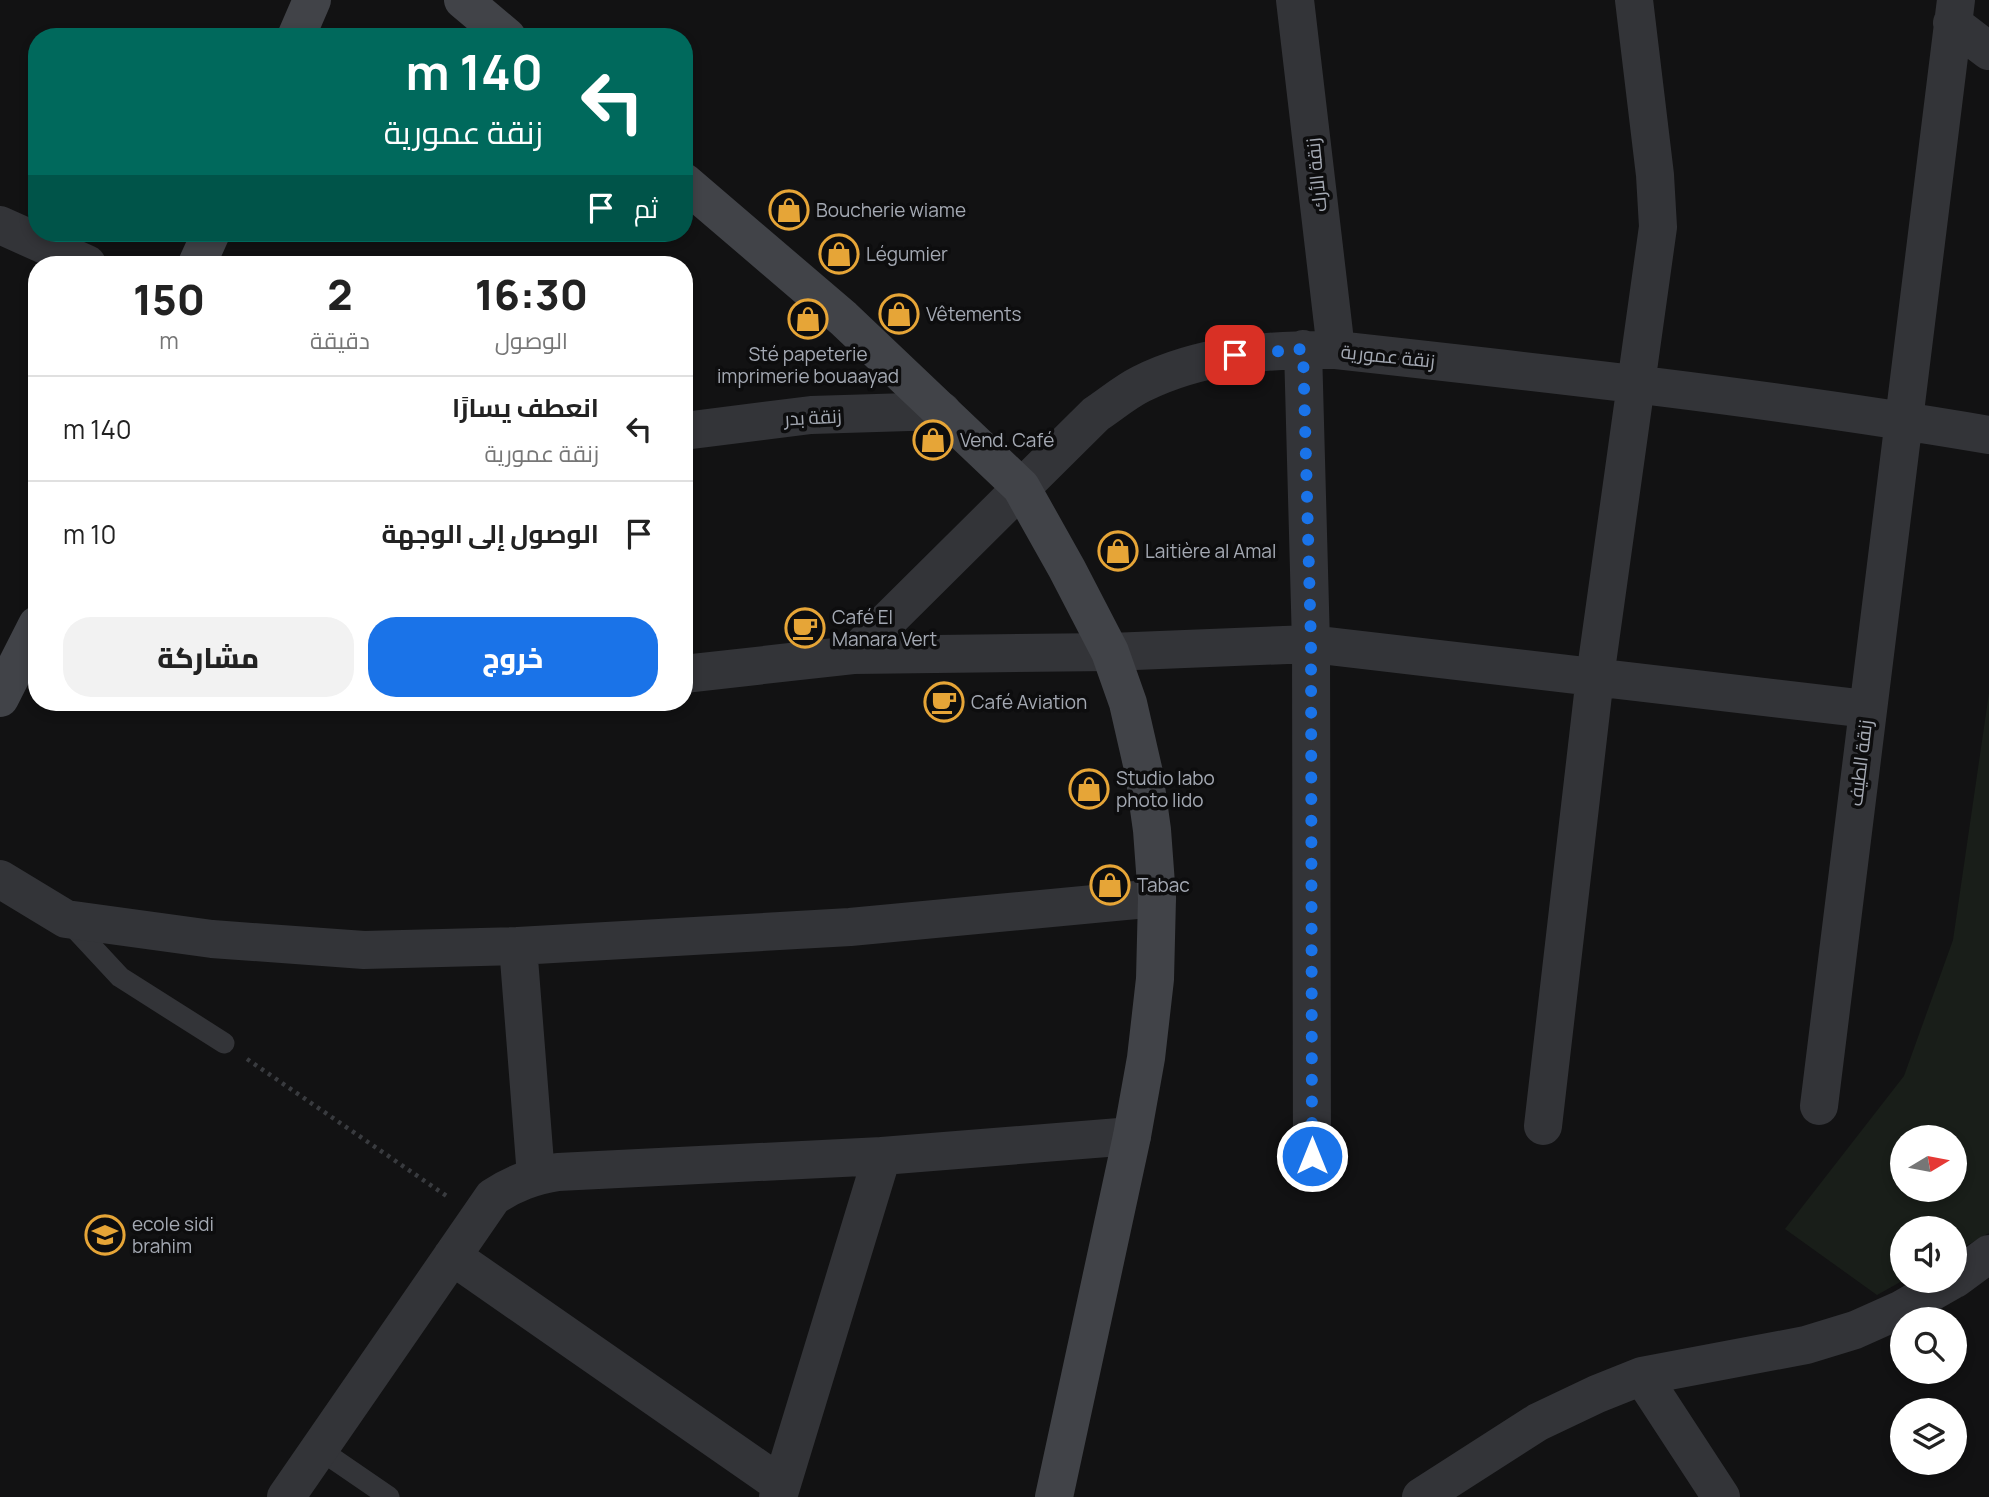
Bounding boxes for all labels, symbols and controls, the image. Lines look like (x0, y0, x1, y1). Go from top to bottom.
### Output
text: 140 m (406, 38, 543, 105)
icon: left (567, 56, 658, 147)
text: زنقة عمورية (384, 110, 543, 154)
street label: زنقة الأرك (1299, 137, 1333, 213)
icon: arrive (582, 189, 620, 227)
shop icon: Boucherie wiame (768, 189, 810, 231)
text: ثم (634, 190, 658, 226)
place label: Boucherie wiame (816, 197, 966, 223)
shop icon: Légumier (818, 233, 860, 275)
place label: Légumier (866, 241, 948, 267)
text: 2 (327, 265, 353, 323)
text: 16:30 (475, 265, 588, 323)
text: 150 (133, 270, 205, 328)
shop icon: Vêtements (878, 293, 920, 335)
shop icon: Sté papeterie imprimerie bouaayad (787, 298, 829, 340)
place label: Vêtements (926, 301, 1022, 327)
text: m (159, 324, 179, 356)
text: دقيقة (310, 324, 370, 356)
text: الوصول (495, 324, 568, 356)
pin (1205, 325, 1265, 385)
icon: arrive (1216, 336, 1254, 374)
street label: زنقة عمورية (1340, 338, 1436, 374)
place label: Sté papeterie imprimerie bouaayad (717, 341, 899, 389)
text: انعطف يسارًا (452, 389, 599, 425)
street label: زنقة بدر (783, 403, 842, 432)
icon: left (620, 410, 658, 448)
text: 140 m (63, 411, 132, 447)
shop icon: Vend. Café (912, 419, 954, 461)
place label: Vend. Café (960, 427, 1054, 453)
text: زنقة عمورية (484, 437, 599, 469)
text: الوصول إلى الوجهة (381, 515, 599, 551)
icon: arrive (620, 515, 658, 553)
text: 10 m (63, 516, 116, 552)
shop icon: Laitière al Amal (1097, 530, 1139, 572)
place label: Laitière al Amal (1145, 538, 1276, 564)
place label: Café El Manara Vert (832, 604, 937, 652)
cafe icon: Café El Manara Vert (784, 607, 826, 649)
button: مشاركة (63, 617, 354, 697)
button: خروج (368, 617, 658, 697)
cafe icon: Café Aviation (923, 681, 965, 723)
place label: Café Aviation (971, 689, 1087, 715)
street label: زنقة الطيف (1842, 718, 1878, 808)
place label: Studio labo photo lido (1116, 765, 1215, 813)
shop icon: Studio labo photo lido (1068, 768, 1110, 810)
shop icon: Tabac (1089, 864, 1131, 906)
place label: Tabac (1137, 872, 1190, 898)
position arrow (1275, 1119, 1349, 1193)
north arrow (1890, 1125, 1967, 1202)
map controls (1890, 1125, 1967, 1475)
place label: ecole sidi brahim (132, 1211, 214, 1259)
school or university icon: ecole sidi brahim (84, 1214, 126, 1256)
button: sound (1890, 1216, 1967, 1293)
button: search (1890, 1307, 1967, 1384)
button: layers (1890, 1398, 1967, 1475)

